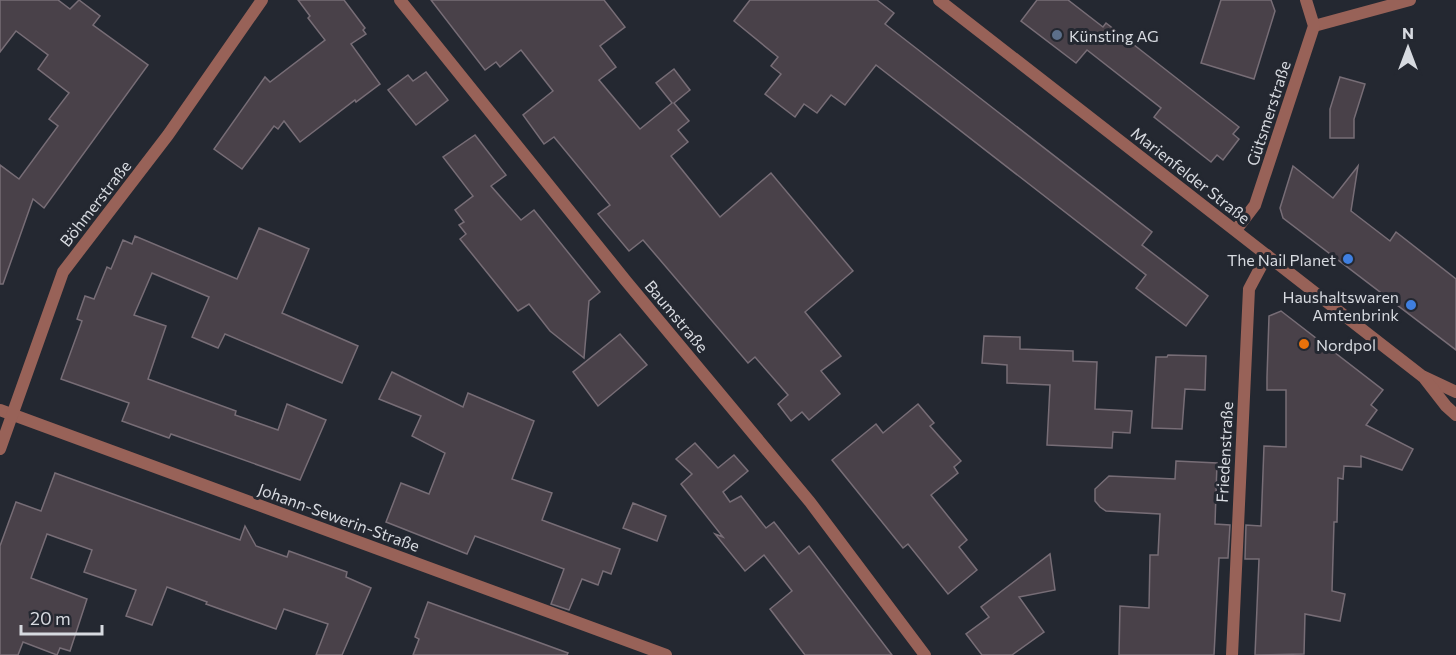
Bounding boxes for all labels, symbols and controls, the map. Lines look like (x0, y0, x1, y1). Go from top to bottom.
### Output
north arrow (1378, 18, 1438, 78)
text: N (1402, 23, 1414, 42)
place label: Künsting AG (1069, 26, 1159, 45)
marker: Künsting AG (1050, 28, 1064, 42)
street label: Gütsmerstraße (1242, 58, 1294, 168)
street label: Marienfelder Straße (1128, 123, 1254, 227)
street label: Böhmerstraße (55, 156, 135, 250)
place label: The Nail Planet (1227, 250, 1336, 269)
marker: The Nail Planet (1341, 252, 1355, 266)
street label: Baumstraße (641, 276, 713, 356)
place label: Haushaltswaren Amtenbrink (1282, 287, 1399, 324)
marker: Haushaltswaren Amtenbrink (1404, 298, 1418, 312)
place label: Nordpol (1316, 335, 1376, 354)
marker: Nordpol (1297, 337, 1311, 351)
street label: Friedenstraße (1212, 401, 1236, 503)
street label: Johann-Sewerin-Straße (256, 479, 422, 555)
scale bar (21, 598, 102, 636)
text: 20 m (30, 607, 71, 629)

